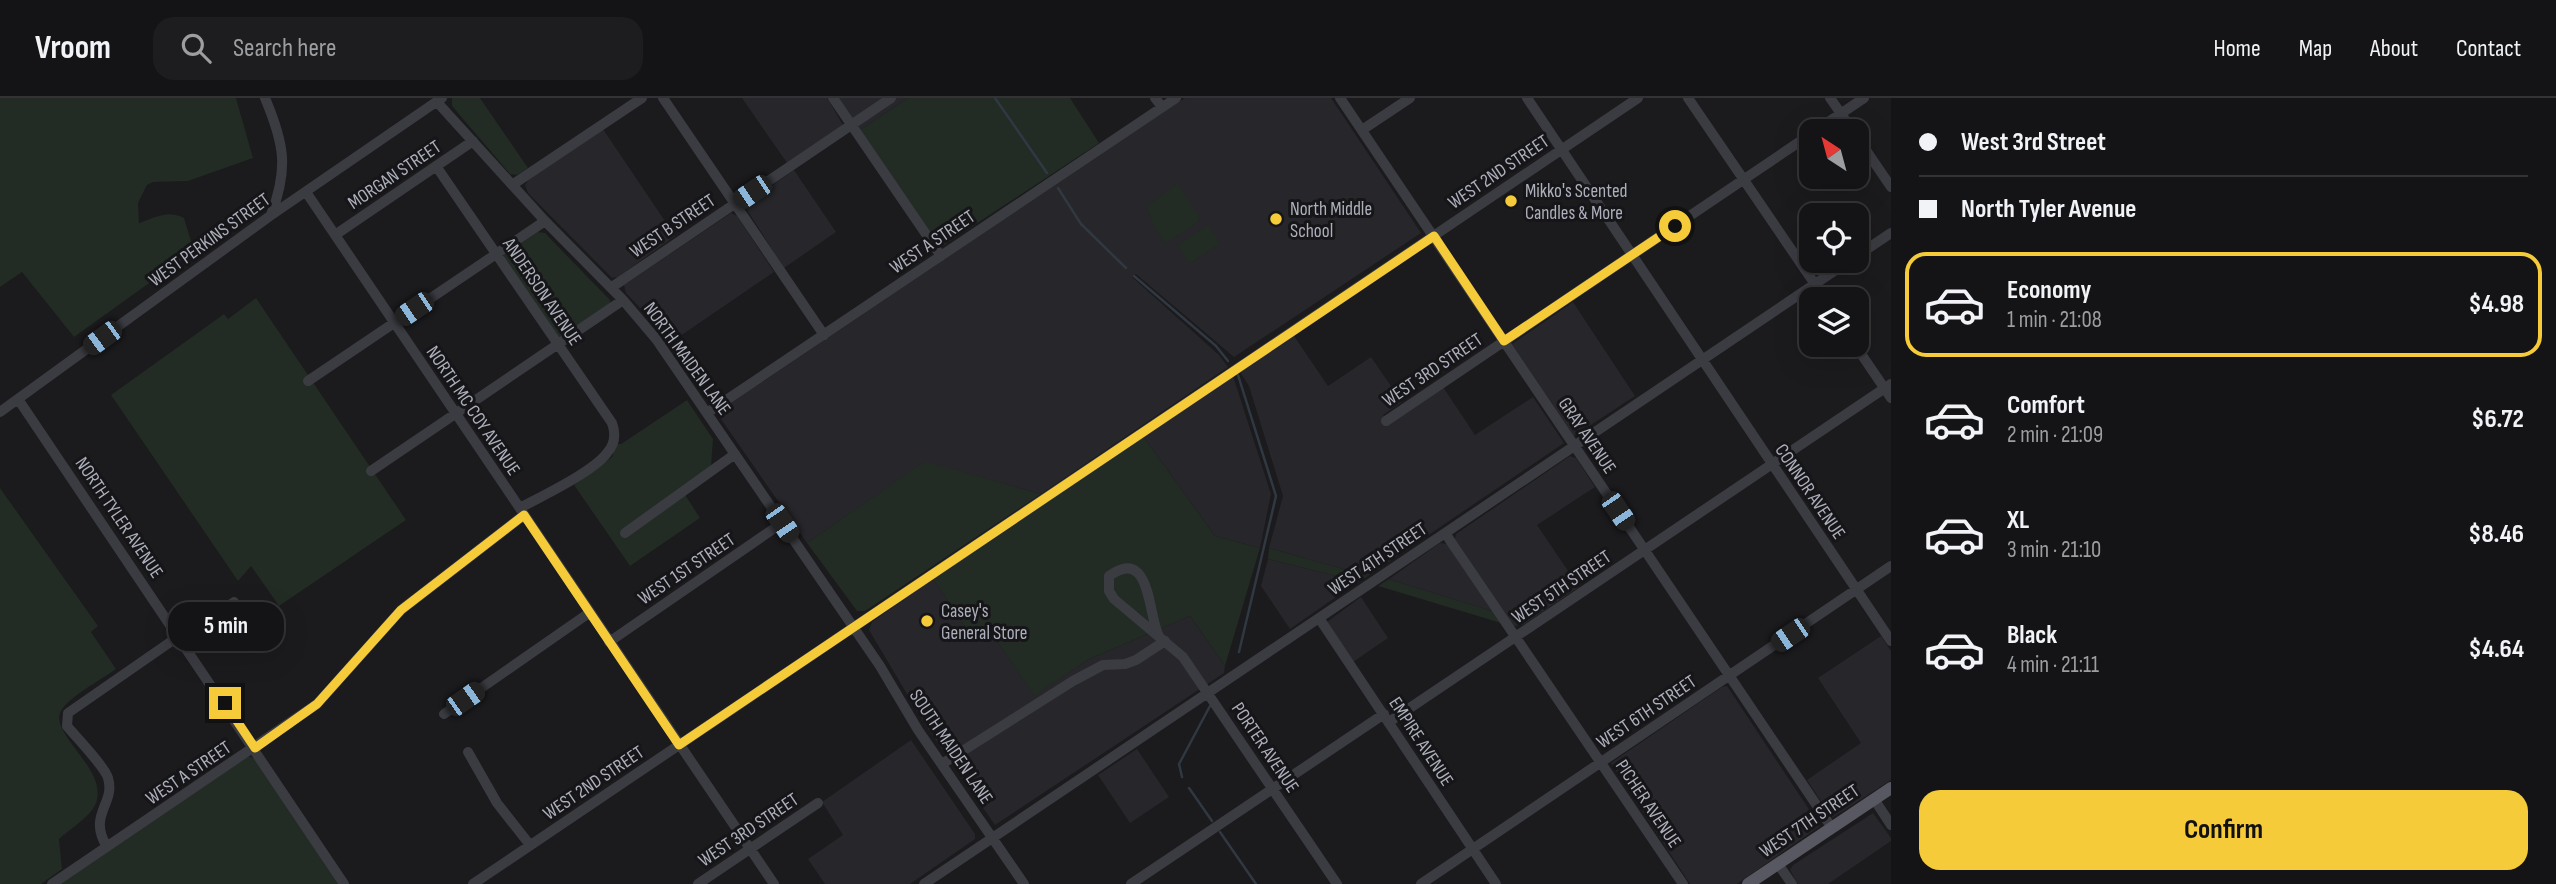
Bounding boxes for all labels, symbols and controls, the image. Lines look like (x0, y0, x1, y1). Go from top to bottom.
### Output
search box (153, 17, 643, 80)
text: Vroom (35, 28, 111, 68)
icon: search (177, 29, 215, 67)
text: Search here (233, 33, 336, 64)
text: Home (2213, 34, 2261, 63)
text: Map (2299, 34, 2332, 63)
text: About (2370, 34, 2418, 63)
text: Contact (2456, 34, 2521, 63)
north arrow (1799, 119, 1869, 189)
map controls (1799, 119, 1869, 357)
text: West 3rd Street (1961, 127, 2106, 158)
street label: WEST 2ND STREET (1444, 130, 1554, 214)
street label: MORGAN STREET (344, 135, 446, 215)
car (729, 172, 776, 212)
place label: Mikko's Scented Candles & More (1525, 180, 1628, 225)
street label: WEST PERKINS STREET (145, 188, 275, 292)
street label: WEST B STREET (626, 189, 720, 263)
marker: Mikko's Scented Candles & More (1503, 193, 1519, 209)
text: North Tyler Avenue (1961, 194, 2136, 225)
place label: North Middle School (1290, 198, 1372, 243)
button: locate (1799, 203, 1869, 273)
street label: WEST A STREET (886, 205, 980, 279)
route start (1659, 210, 1691, 242)
marker: North Middle School (1268, 211, 1284, 227)
street label: ANDERSON AVENUE (497, 233, 586, 350)
icon: car (1923, 273, 1986, 336)
text: Economy (2007, 275, 2091, 306)
button: layers (1799, 287, 1869, 357)
car (391, 289, 438, 329)
text: $4.98 (2468, 289, 2524, 320)
street label: NORTH MAIDEN LANE (638, 298, 735, 420)
text: 1 min · 21:08 (2007, 306, 2102, 334)
car (79, 317, 126, 359)
street label: WEST 3RD STREET (1378, 328, 1488, 412)
street label: NORTH MC COY AVENUE (421, 342, 525, 480)
icon: car (1923, 388, 1986, 451)
text: Comfort (2007, 390, 2085, 421)
street label: GRAY AVENUE (1553, 393, 1621, 478)
text: $6.72 (2471, 404, 2524, 435)
text: 2 min · 21:09 (2007, 421, 2103, 449)
street label: CONNOR AVENUE (1769, 440, 1850, 544)
street label: NORTH TYLER AVENUE (70, 453, 168, 583)
car (1598, 488, 1639, 534)
car (762, 500, 803, 546)
icon: car (1923, 503, 1986, 566)
text: XL (2007, 505, 2029, 536)
street label: WEST 4TH STREET (1324, 518, 1432, 601)
text: $8.46 (2468, 519, 2524, 550)
street label: WEST 1ST STREET (634, 528, 740, 610)
text: 3 min · 21:10 (2007, 536, 2101, 564)
street label: WEST 5TH STREET (1508, 545, 1616, 629)
place label: Casey's General Store (941, 600, 1027, 645)
callout: 5 min (167, 602, 283, 650)
text: 5 min (204, 612, 248, 640)
marker: Casey's General Store (919, 613, 935, 629)
car (1767, 615, 1814, 655)
icon: car (1923, 618, 1986, 681)
text: Black (2007, 620, 2057, 651)
text: $4.64 (2469, 634, 2524, 665)
text: 4 min · 21:11 (2007, 651, 2099, 679)
street label: WEST 6TH STREET (1593, 670, 1701, 754)
car (442, 678, 489, 720)
street label: SOUTH MAIDEN LANE (904, 685, 998, 809)
route end (209, 687, 241, 719)
street label: EMPIRE AVENUE (1383, 693, 1458, 791)
street label: PORTER AVENUE (1226, 698, 1303, 797)
street label: WEST A STREET (142, 736, 236, 810)
street label: WEST 2ND STREET (539, 741, 649, 825)
street label: PICHER AVENUE (1610, 755, 1686, 852)
street label: WEST 7TH STREET (1756, 779, 1864, 863)
street label: WEST 3RD STREET (694, 788, 804, 872)
button: Confirm (1919, 790, 2528, 870)

